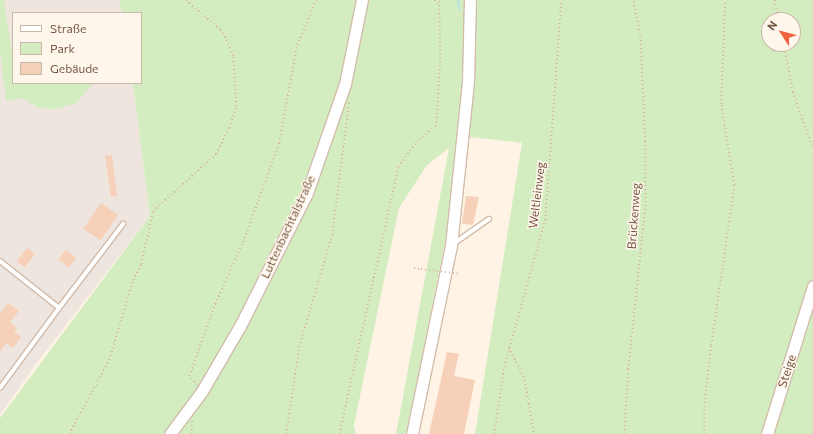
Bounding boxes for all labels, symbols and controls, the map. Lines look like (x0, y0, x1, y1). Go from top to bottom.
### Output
legend (12, 12, 142, 84)
north arrow (761, 12, 801, 52)
text: N (764, 18, 779, 32)
text: Straße (50, 21, 86, 35)
text: Park (50, 41, 75, 55)
text: Gebäude (50, 61, 98, 75)
street label: Weltleinweg (526, 161, 548, 229)
street label: Luttenbachtalstraße (258, 173, 318, 281)
street label: Brückenweg (624, 182, 644, 250)
street label: Steige (775, 353, 799, 389)

